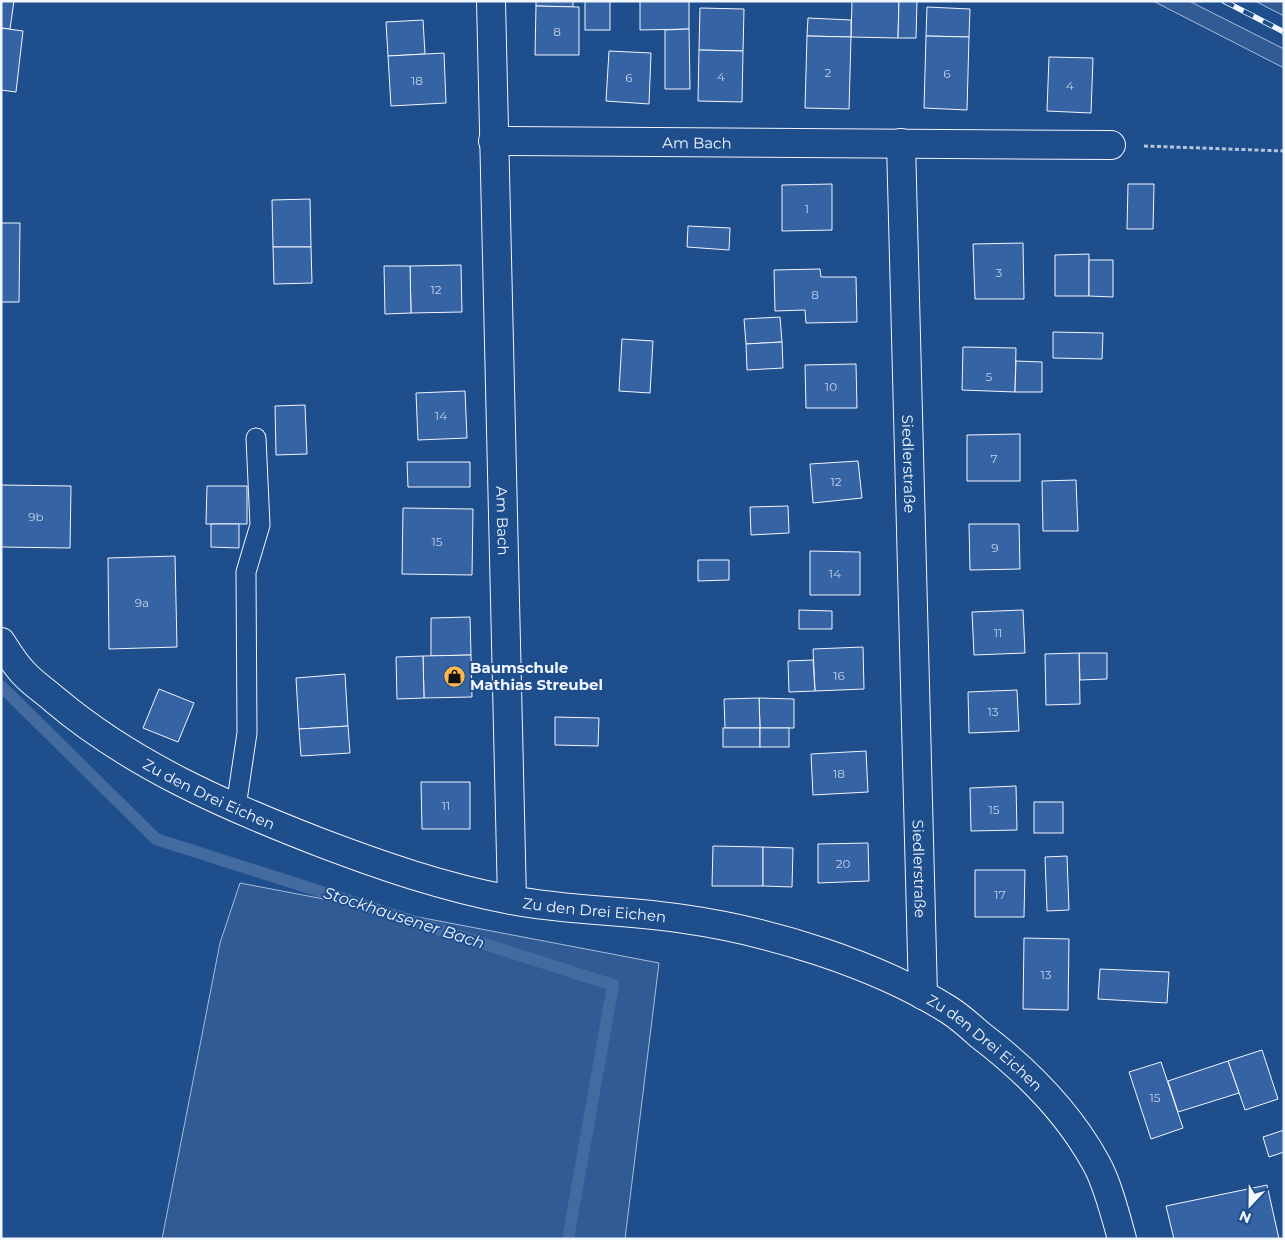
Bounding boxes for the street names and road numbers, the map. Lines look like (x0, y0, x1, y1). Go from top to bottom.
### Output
street label: Am Bach (662, 133, 732, 152)
street label: Siedlerstraße (899, 414, 920, 513)
street label: Am Bach (493, 486, 513, 556)
street label: Zu den Drei Eichen (140, 754, 278, 833)
street label: Siedlerstraße (909, 819, 931, 918)
street label: Zu den Drei Eichen (521, 893, 667, 926)
street label: Zu den Drei Eichen (924, 990, 1047, 1095)

